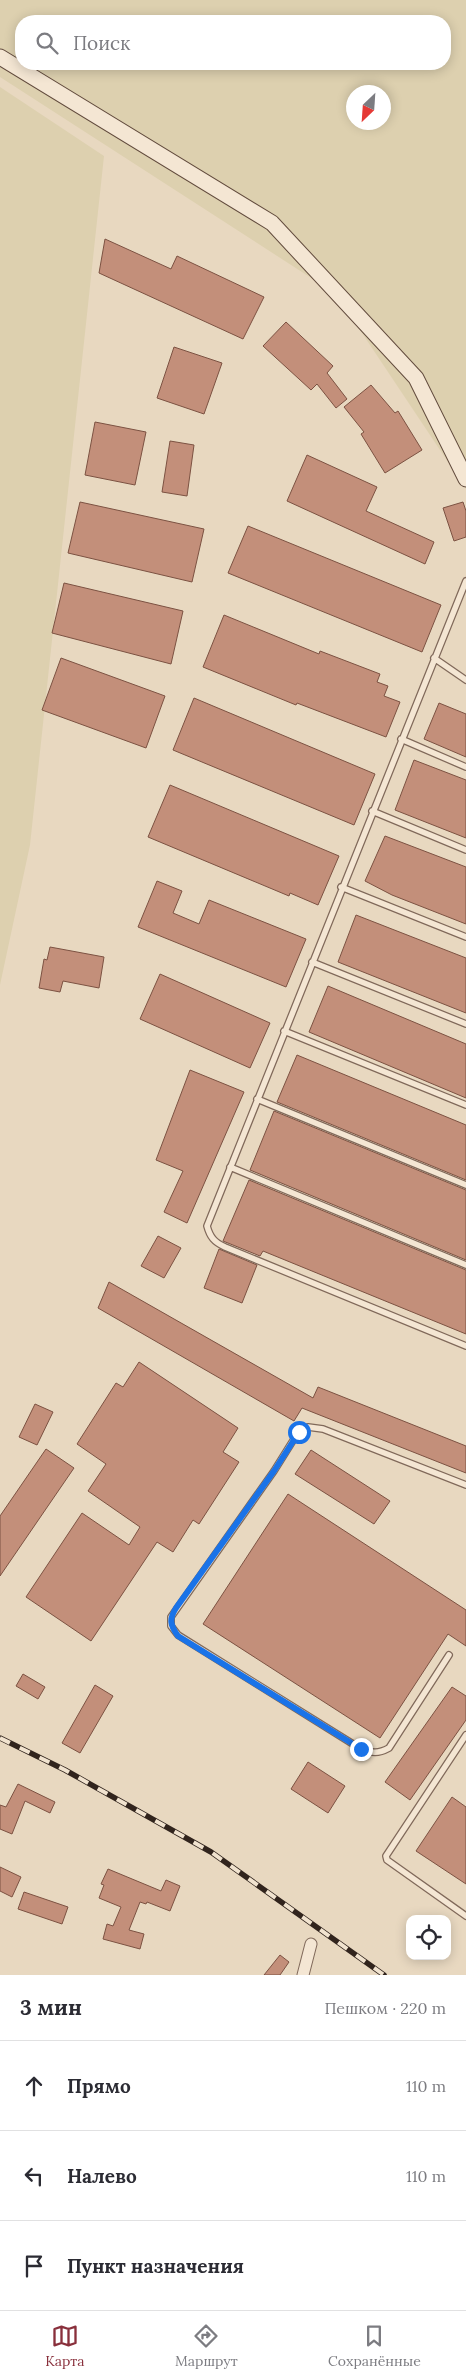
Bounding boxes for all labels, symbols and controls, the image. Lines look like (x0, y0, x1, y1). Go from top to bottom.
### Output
search box (15, 15, 451, 70)
icon: search (33, 29, 61, 57)
text: Поиск (73, 31, 130, 55)
north arrow (346, 85, 391, 130)
route start (288, 1421, 311, 1444)
route end (350, 1738, 373, 1761)
map controls (406, 1915, 451, 1960)
button: locate (406, 1915, 451, 1960)
text: 3 мин (20, 1994, 82, 2021)
text: Пешком · 220 m (325, 1998, 446, 2018)
icon: ahead (20, 2072, 48, 2100)
text: Прямо (67, 2074, 131, 2098)
text: 110 m (406, 2076, 446, 2096)
icon: left (20, 2162, 48, 2190)
text: Налево (67, 2164, 137, 2188)
text: 110 m (406, 2166, 446, 2186)
icon: arrive (20, 2252, 48, 2280)
text: Пункт назначения (67, 2254, 244, 2278)
tab: Карта (45, 2322, 85, 2370)
tab: Маршрут (175, 2322, 238, 2370)
tab: Сохранённые (328, 2322, 421, 2370)

